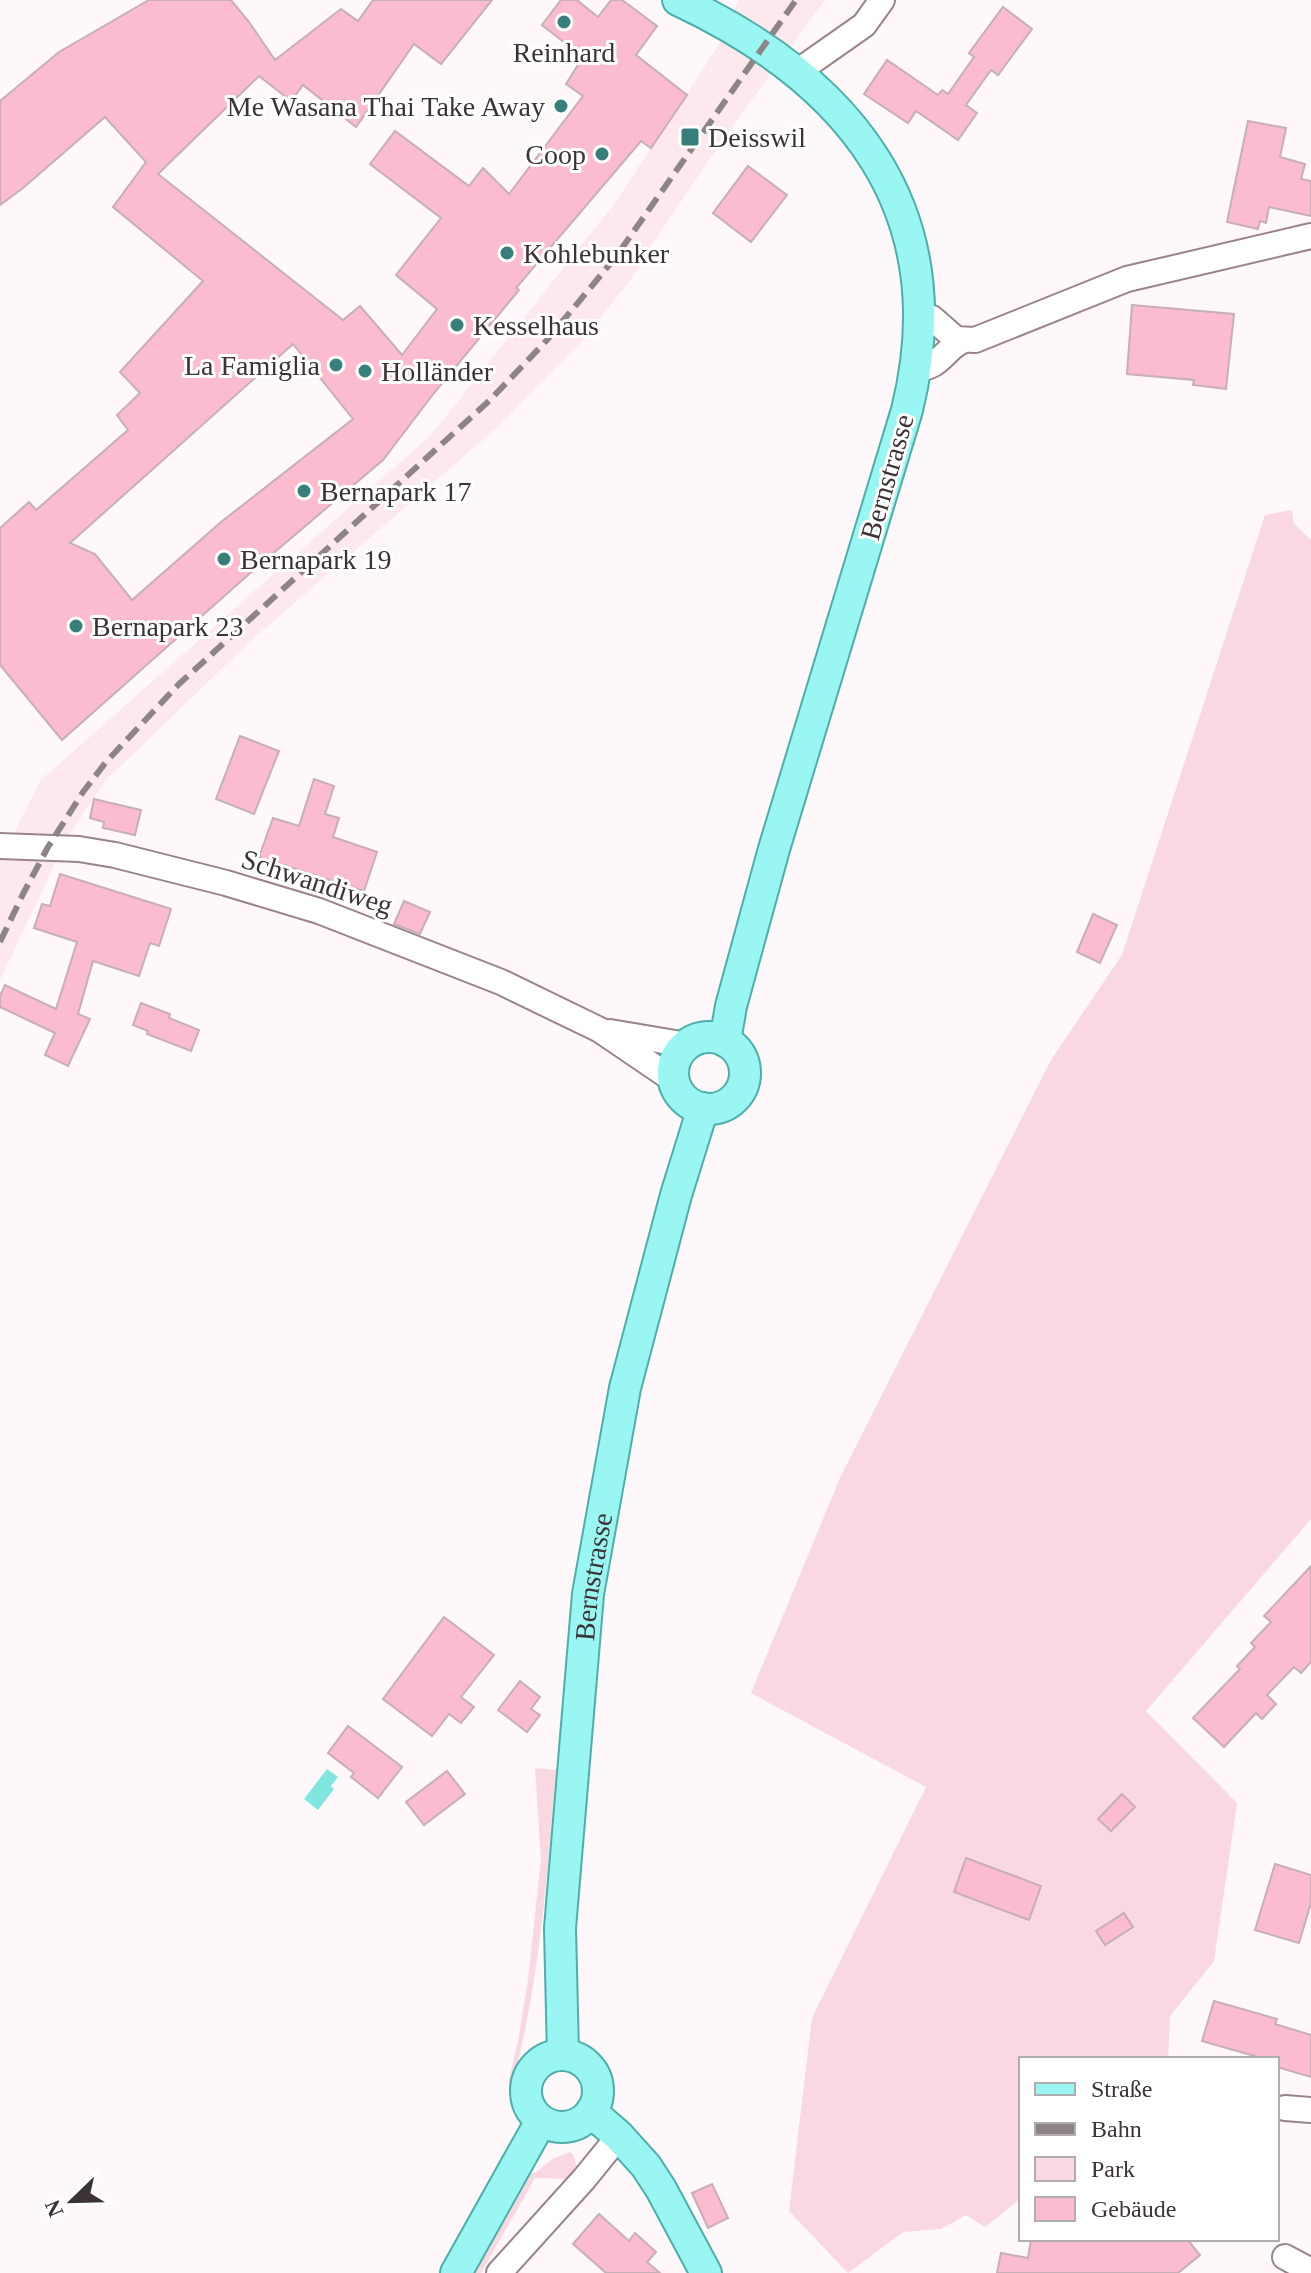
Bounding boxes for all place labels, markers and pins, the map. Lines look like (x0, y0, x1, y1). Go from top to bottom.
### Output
marker: Reinhard (555, 13, 573, 31)
place label: Reinhard (513, 37, 615, 68)
place label: Me Wasana Thai Take Away (227, 91, 545, 122)
marker: Me Wasana Thai Take Away (552, 97, 570, 115)
place label: Deisswil (708, 122, 806, 153)
marker: Deisswil (679, 126, 701, 148)
place label: Coop (525, 139, 586, 170)
marker: Coop (593, 145, 611, 163)
place label: Kohlebunker (523, 238, 670, 269)
marker: Kohlebunker (498, 244, 516, 262)
place label: Kesselhaus (473, 310, 599, 341)
marker: Kesselhaus (448, 316, 466, 334)
place label: La Famiglia (184, 350, 321, 381)
marker: La Famiglia (327, 356, 345, 374)
place label: Holländer (381, 356, 494, 387)
marker: Holländer (356, 362, 374, 380)
place label: Bernapark 17 (320, 476, 472, 507)
marker: Bernapark 17 (295, 482, 313, 500)
place label: Bernapark 19 (240, 544, 392, 575)
marker: Bernapark 19 (215, 550, 233, 568)
place label: Bernapark 23 (92, 611, 244, 642)
marker: Bernapark 23 (67, 617, 85, 635)

